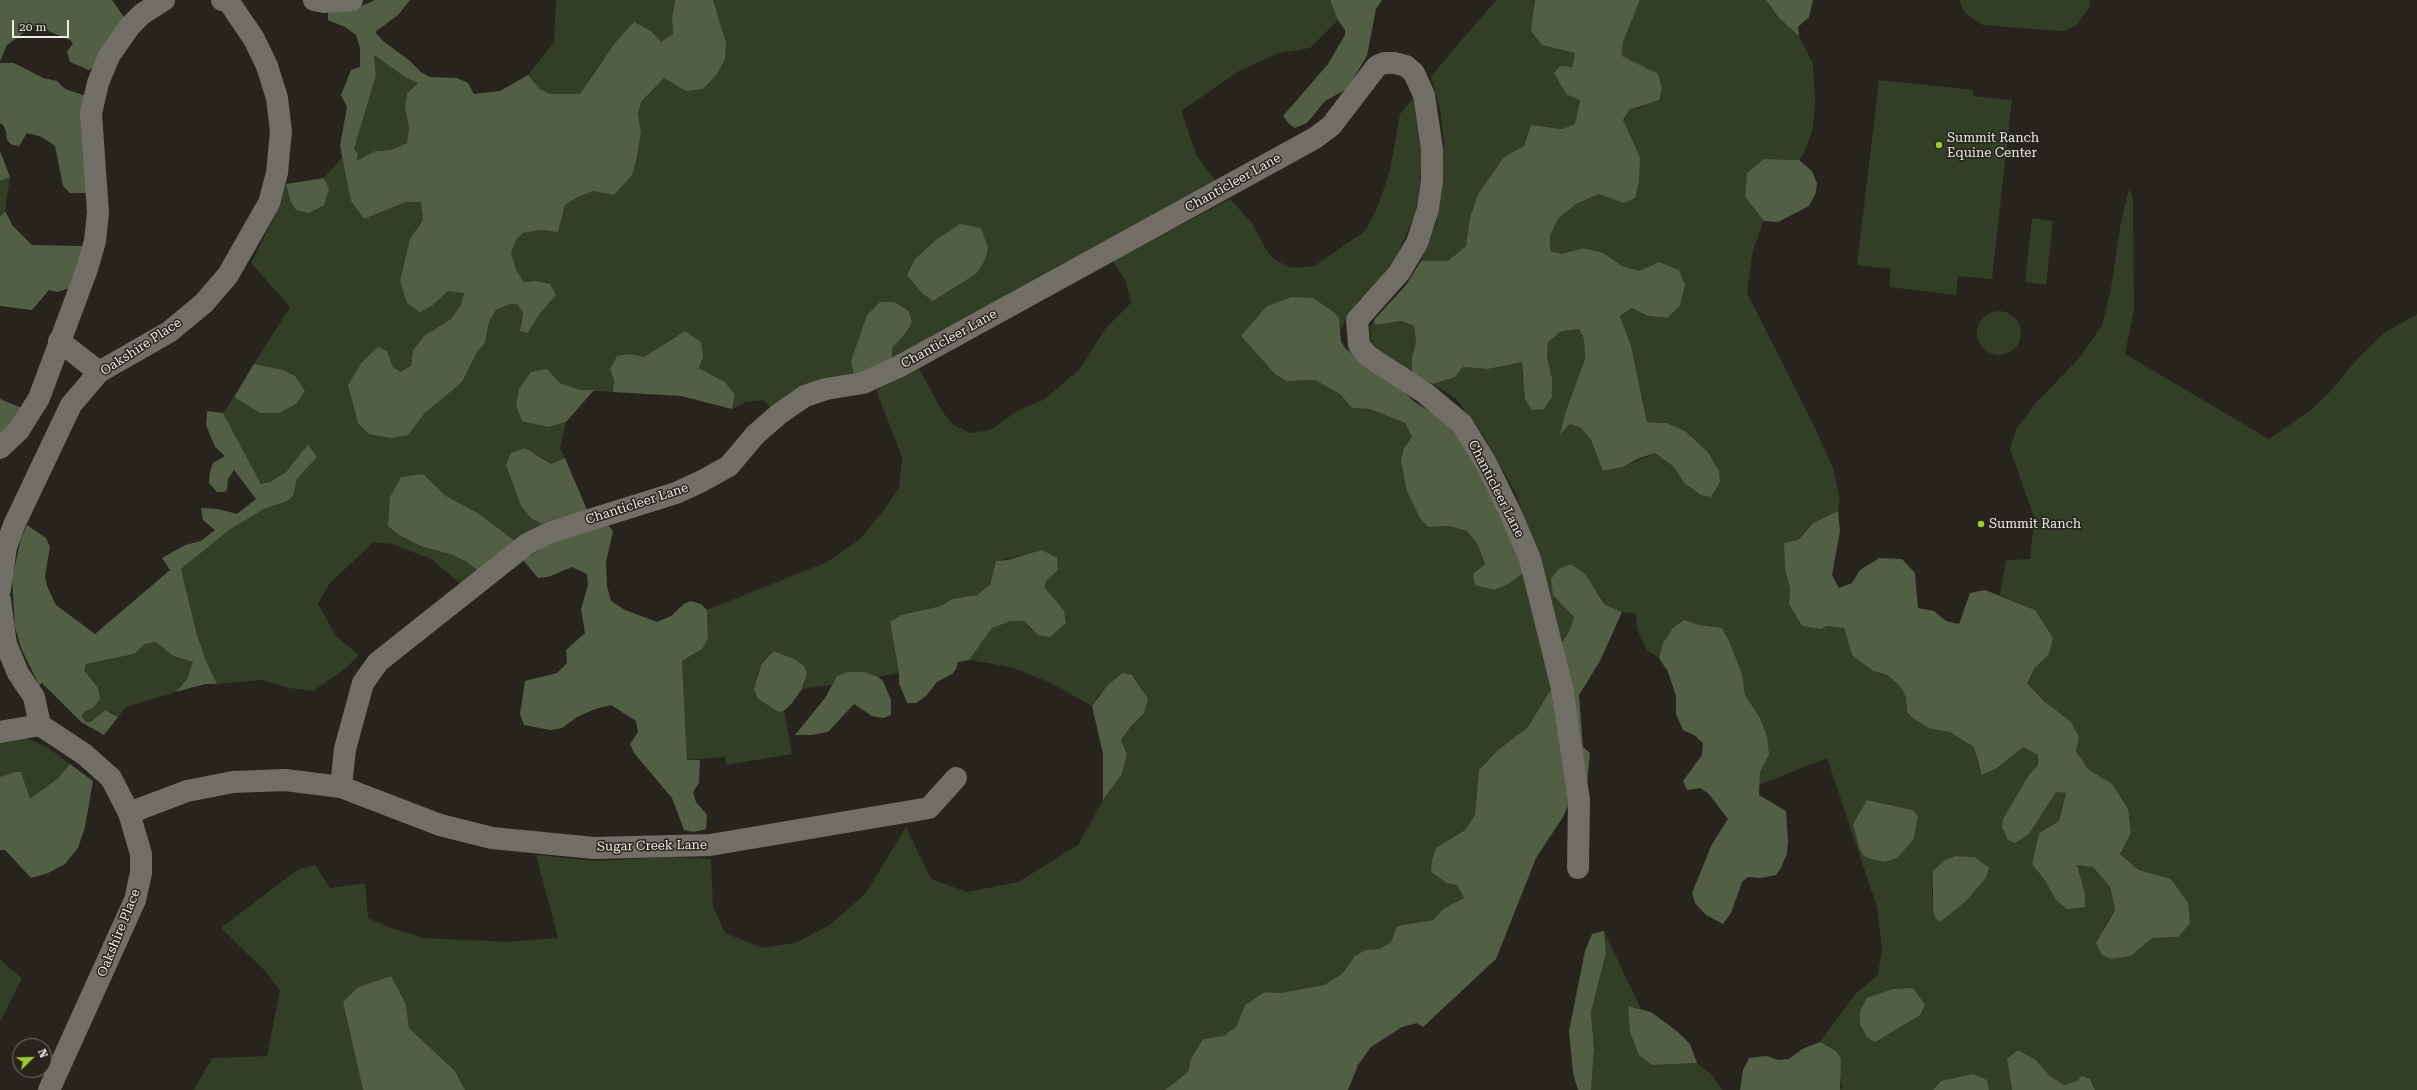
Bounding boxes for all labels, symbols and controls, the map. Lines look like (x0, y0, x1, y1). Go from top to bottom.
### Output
scale bar (14, 12, 71, 38)
text: 20 m (19, 20, 46, 34)
place label: Summit Ranch Equine Center (1947, 130, 2039, 161)
marker: Summit Ranch Equine Center (1934, 140, 1944, 150)
street label: Chanticleer Lane (1182, 150, 1284, 216)
street label: Chanticleer Lane (898, 306, 1000, 372)
street label: Oakshire Place (98, 315, 184, 379)
street label: Chanticleer Lane (1465, 438, 1527, 540)
street label: Chanticleer Lane (584, 480, 690, 528)
place label: Summit Ranch (1989, 516, 2081, 532)
marker: Summit Ranch (1976, 519, 1986, 529)
street label: Sugar Creek Lane (597, 837, 707, 855)
street label: Oakshire Place (94, 887, 144, 979)
north arrow (12, 1038, 52, 1078)
text: N (35, 1047, 50, 1060)

